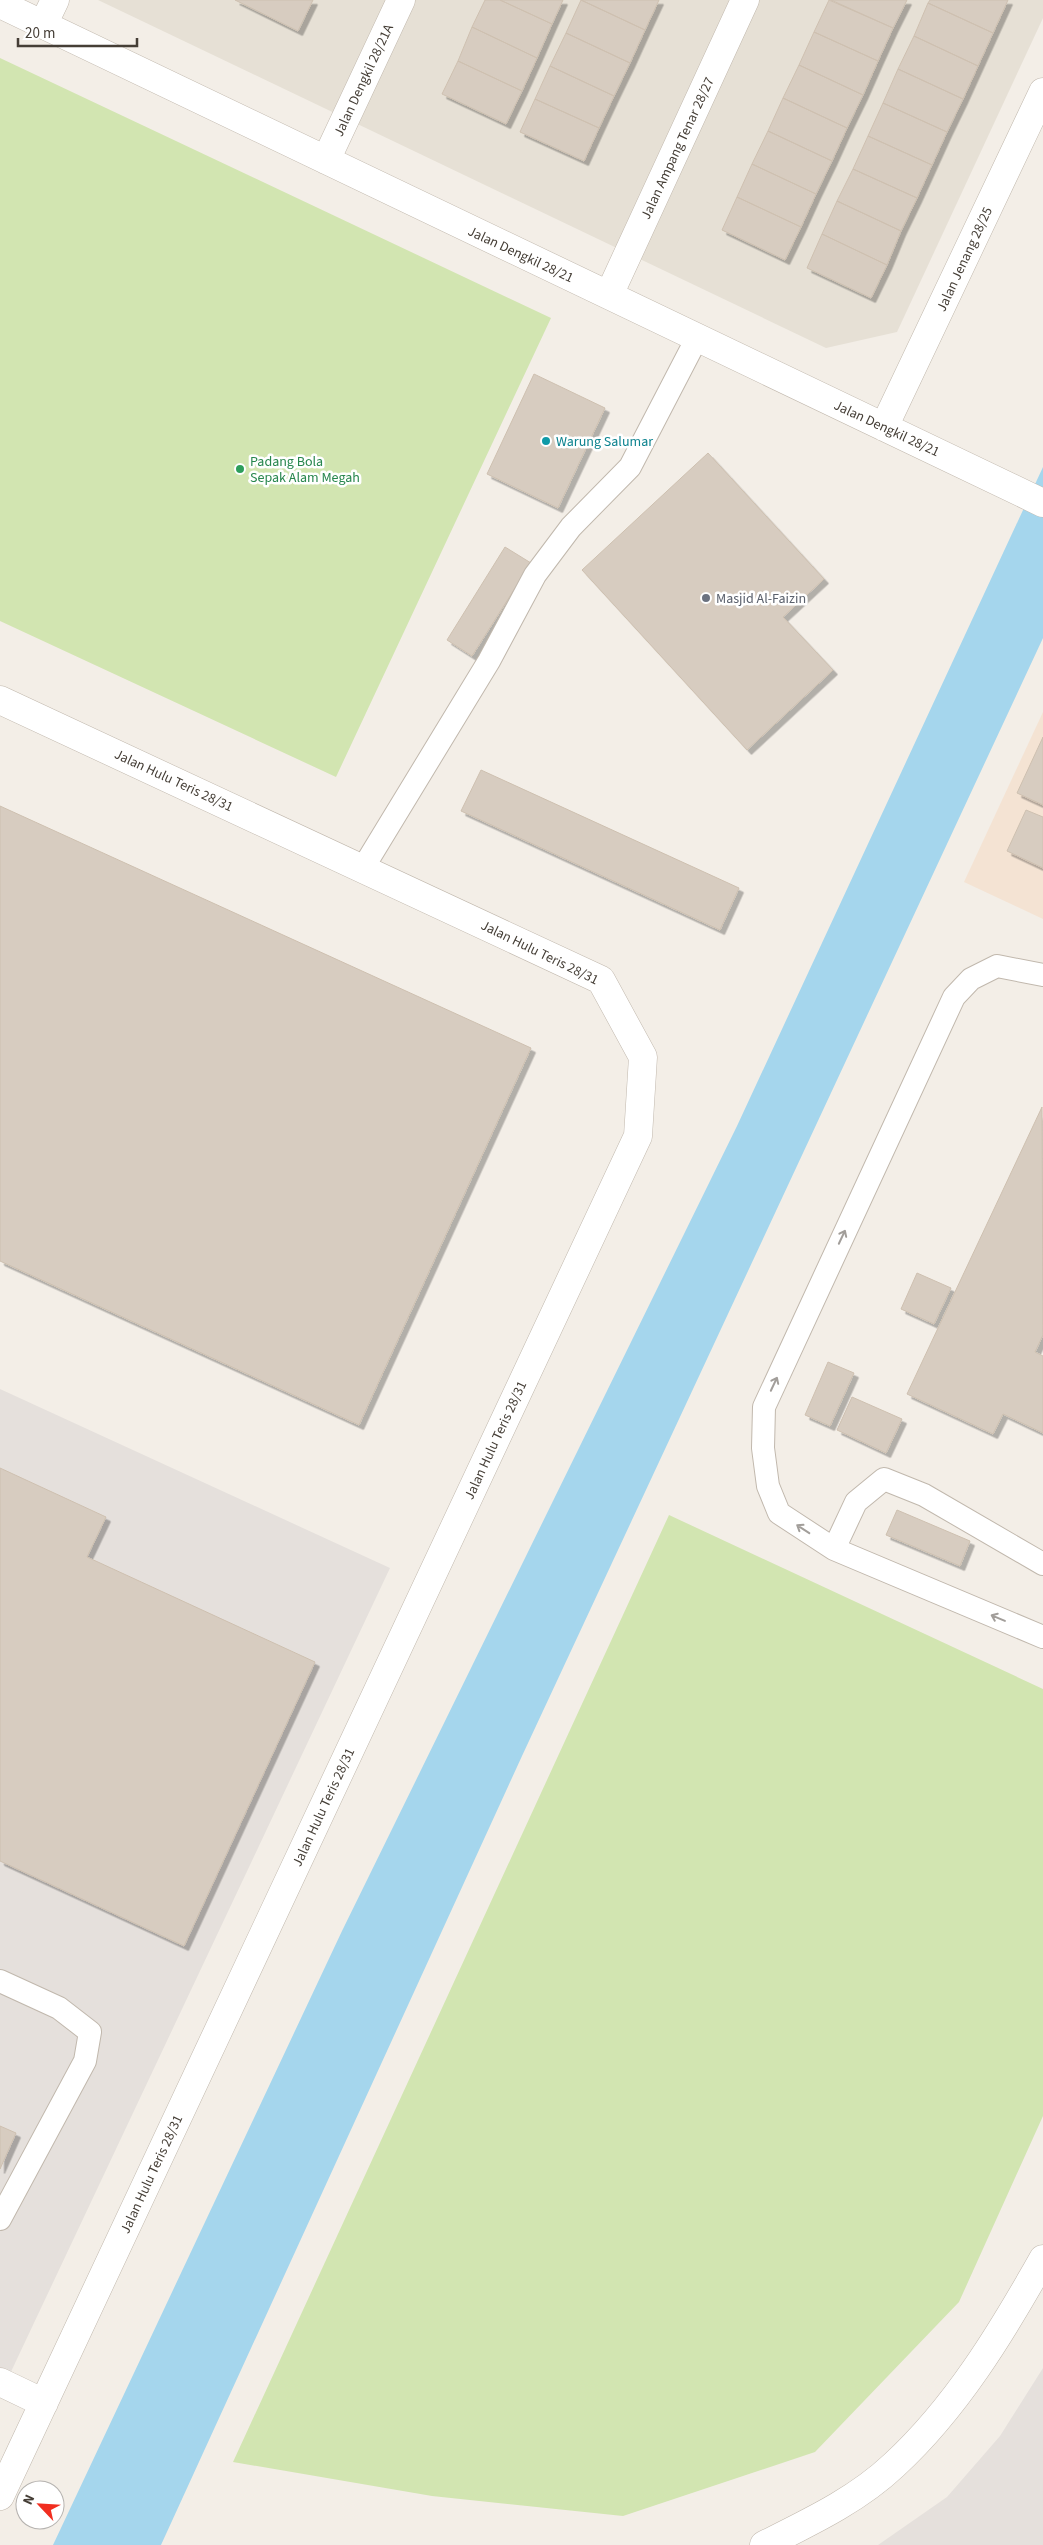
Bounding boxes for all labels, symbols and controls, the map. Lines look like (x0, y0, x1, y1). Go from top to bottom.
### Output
scale bar (18, 15, 136, 47)
street label: Jalan Dengkil 28/21A (329, 20, 399, 140)
text: 20 m (25, 23, 55, 44)
street label: Jalan Ampang Tenar 28/27 (636, 74, 720, 223)
street label: Jalan Jenang 28/25 (932, 204, 998, 315)
street label: Jalan Dengkil 28/21 (464, 222, 577, 288)
street label: Jalan Dengkil 28/21 (830, 396, 943, 462)
place label: Warung Salumar (556, 432, 653, 452)
marker: Warung Salumar (540, 435, 552, 447)
place label: Padang Bola Sepak Alam Megah (250, 452, 360, 488)
marker: Padang Bola Sepak Alam Megah (234, 463, 246, 475)
place label: Masjid Al-Faizin (716, 589, 806, 609)
marker: Masjid Al-Faizin (700, 592, 712, 604)
street label: Jalan Hulu Teris 28/31 (111, 745, 236, 817)
street label: Jalan Hulu Teris 28/31 (477, 916, 602, 990)
one-way arrow (838, 1230, 848, 1245)
one-way arrow (770, 1377, 780, 1392)
street label: Jalan Hulu Teris 28/31 (460, 1378, 532, 1503)
one-way arrow (796, 1524, 810, 1534)
one-way arrow (991, 1613, 1006, 1623)
street label: Jalan Hulu Teris 28/31 (288, 1745, 360, 1870)
street label: Jalan Hulu Teris 28/31 (116, 2112, 188, 2237)
north arrow (15, 2480, 65, 2530)
text: N (18, 2491, 40, 2508)

